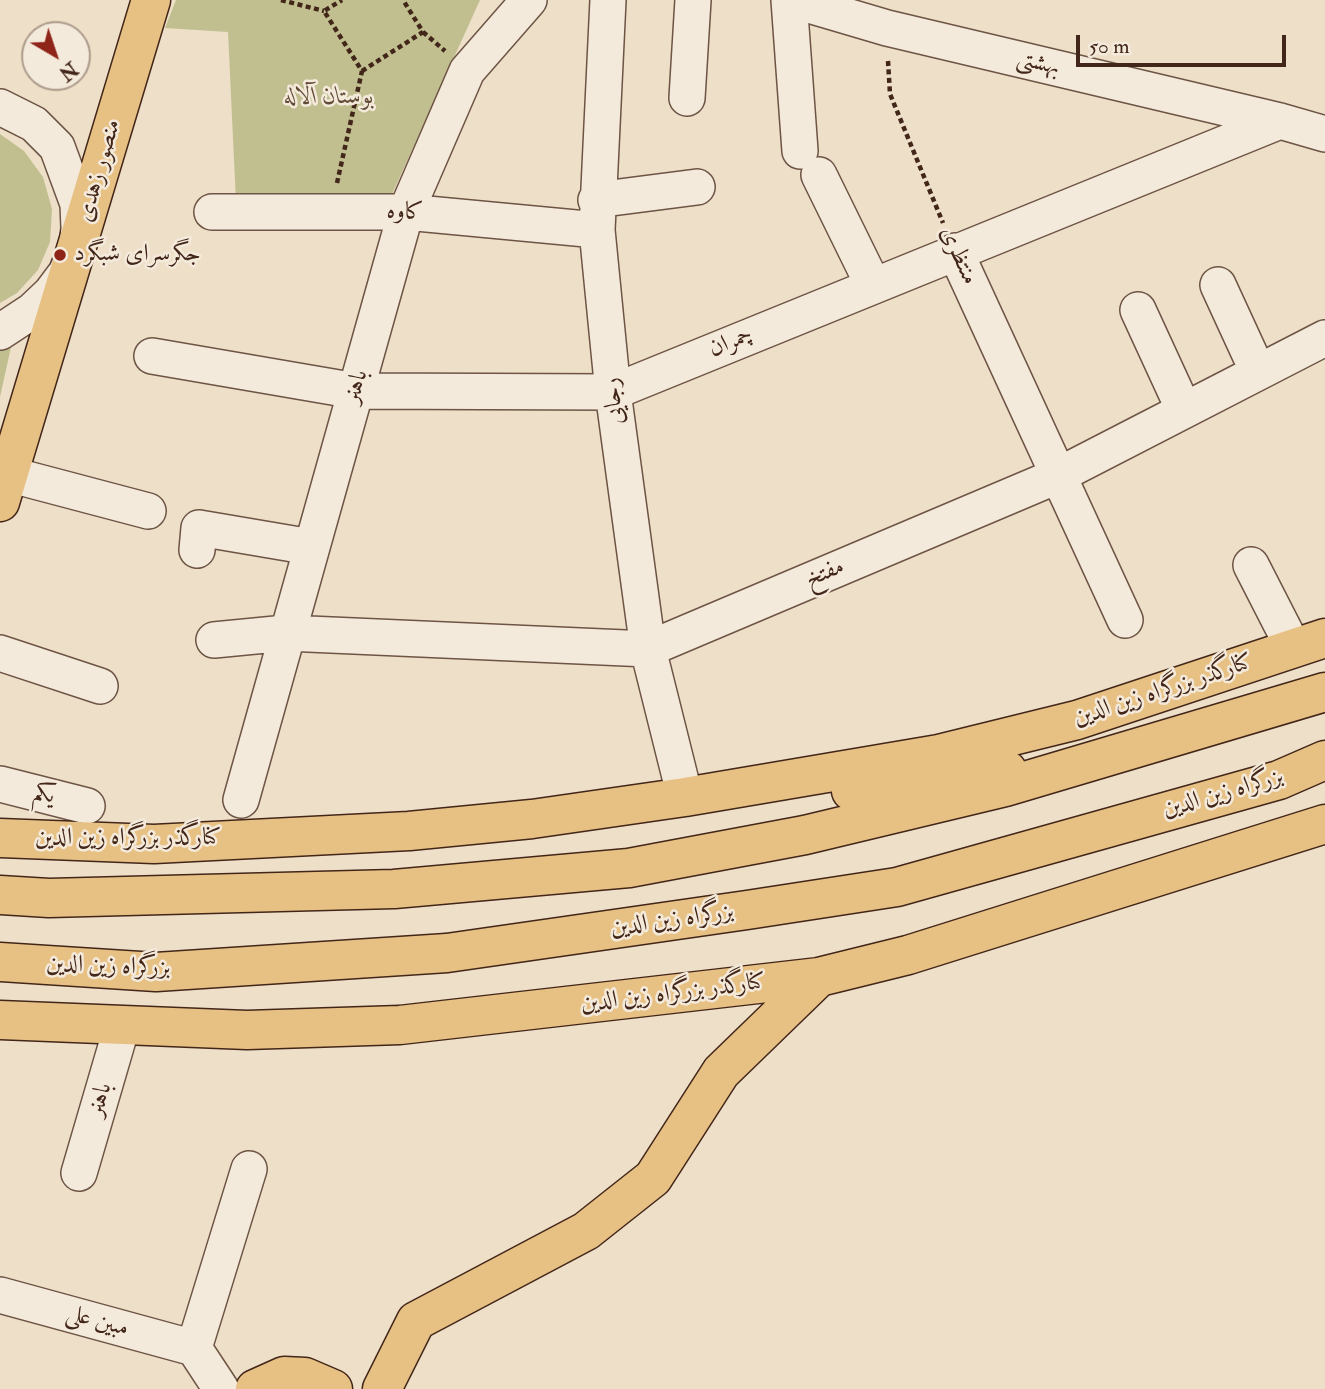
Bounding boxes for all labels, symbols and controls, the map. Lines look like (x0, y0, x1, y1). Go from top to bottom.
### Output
north arrow (21, 21, 91, 91)
scale bar (1080, 21, 1290, 65)
text: 50 m (1089, 33, 1130, 60)
street label: بهشتی (1013, 45, 1063, 83)
text: N (54, 56, 82, 85)
park label: بوستان آلاله (284, 84, 374, 112)
street label: منصور زهدی (72, 116, 128, 226)
street label: کاوه (386, 198, 424, 228)
street label: منتظری (932, 222, 984, 290)
place label: جگرسرای شبگرد (74, 241, 201, 269)
marker: جگرسرای شبگرد (52, 247, 68, 263)
street label: چمران (705, 321, 757, 365)
street label: باهنر (338, 367, 376, 407)
street label: رجایی (598, 376, 632, 426)
street label: مفتخ (801, 553, 849, 595)
street label: کنارگذر بزرگراه زین الدین (1070, 649, 1256, 733)
street label: بزرگراه زین الدین (1159, 763, 1287, 825)
street label: یکم (30, 778, 58, 812)
street label: کنارگذر بزرگراه زین الدین (35, 825, 221, 853)
street label: بزرگراه زین الدین (609, 898, 735, 944)
street label: بزرگراه زین الدین (45, 950, 171, 984)
street label: کنارگذر بزرگراه زین الدین (579, 968, 767, 1020)
street label: باهنر (82, 1080, 120, 1120)
street label: مبین علی (62, 1300, 132, 1344)

